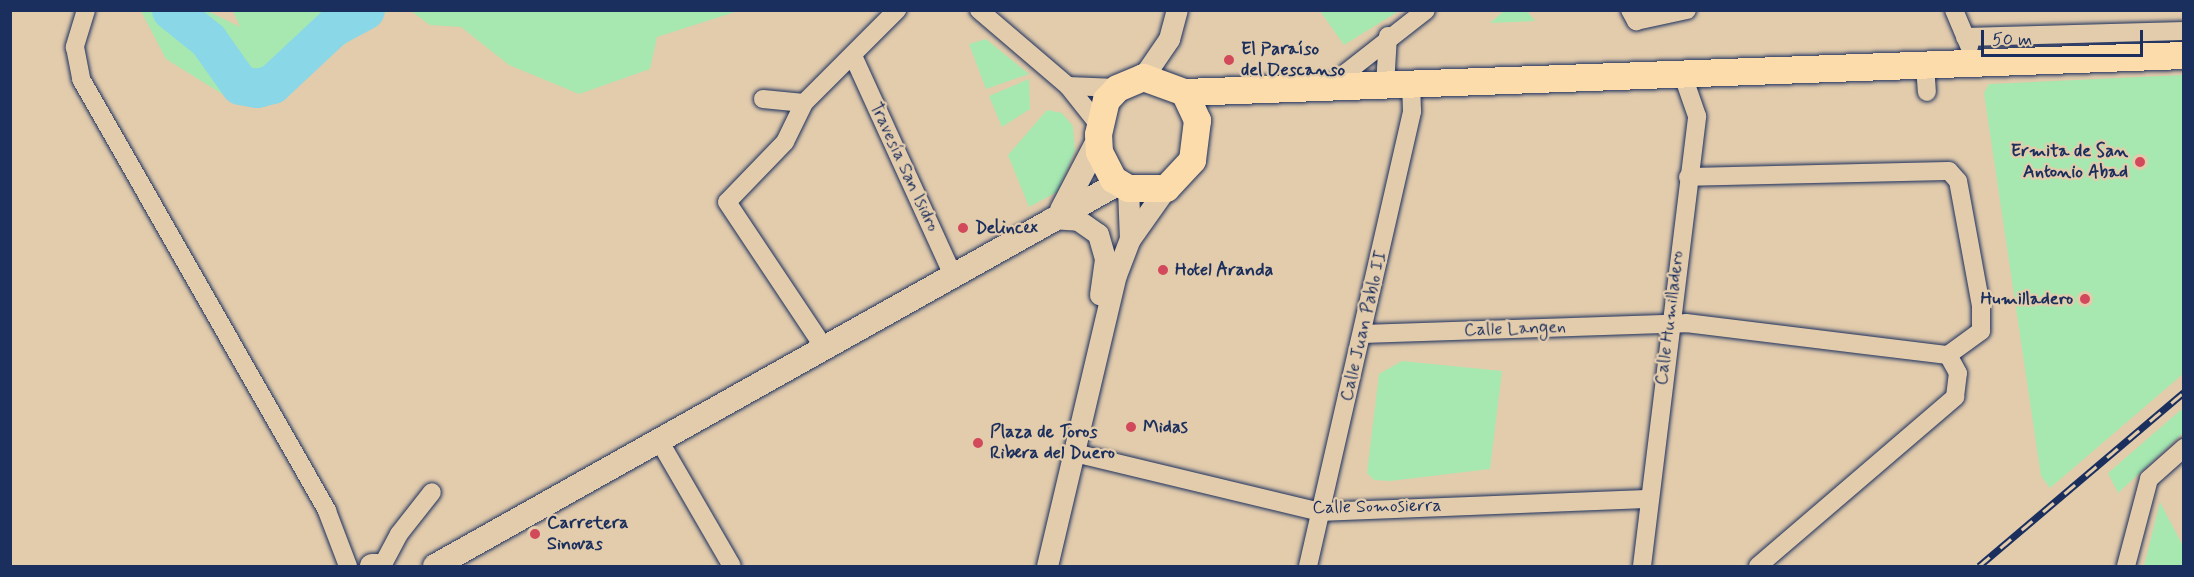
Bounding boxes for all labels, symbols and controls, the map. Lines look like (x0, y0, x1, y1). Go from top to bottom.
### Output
scale bar (1984, 18, 2146, 56)
text: 50 m (1992, 28, 2032, 52)
place label: El Paraíso del Descanso (1241, 39, 1336, 82)
marker: El Paraíso del Descanso (1222, 53, 1236, 67)
street label: Travesía San Isidro (863, 96, 945, 238)
place label: Ermita de San Antonio Abad (2013, 141, 2128, 184)
marker: Ermita de San Antonio Abad (2133, 155, 2147, 169)
place label: Delincex (975, 217, 1038, 239)
marker: Delincex (956, 221, 970, 235)
street label: Calle Humilladero (1651, 249, 1689, 387)
street label: Calle Juan Pablo II (1336, 250, 1392, 402)
place label: Hotel Aranda (1175, 259, 1274, 281)
marker: Hotel Aranda (1156, 263, 1170, 277)
place label: Humilladero (1980, 288, 2073, 310)
marker: Humilladero (2078, 292, 2092, 306)
street label: Calle Langen (1465, 316, 1565, 342)
place label: Midas (1143, 416, 1188, 438)
marker: Midas (1124, 420, 1138, 434)
place label: Plaza de Toros Ribera del Duero (990, 422, 1113, 464)
marker: Plaza de Toros Ribera del Duero (971, 436, 985, 450)
street label: Calle Somosierra (1312, 495, 1442, 519)
place label: Carretera Sinovas (547, 513, 628, 556)
marker: Carretera Sinovas (528, 527, 542, 541)

